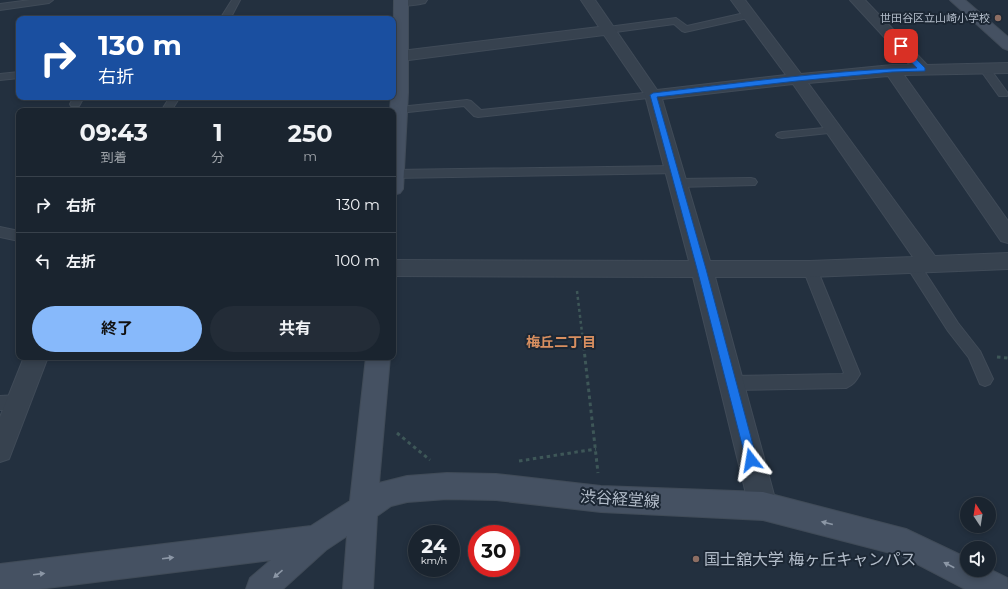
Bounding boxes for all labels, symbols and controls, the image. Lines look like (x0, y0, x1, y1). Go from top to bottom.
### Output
place label: 世田谷区立山崎小学校 (880, 11, 990, 25)
marker: 世田谷区立山崎小学校 (993, 13, 1003, 23)
text: 130 m (98, 28, 182, 62)
pin (884, 29, 918, 63)
icon: right (32, 32, 84, 84)
icon: arrive (890, 35, 912, 57)
text: 右折 (98, 66, 134, 88)
text: 09:43 (79, 118, 148, 147)
text: 1 (213, 118, 223, 147)
text: 250 (288, 119, 333, 148)
text: m (303, 148, 317, 164)
text: 到着 (101, 149, 127, 165)
text: 分 (211, 149, 224, 165)
icon: right (32, 194, 54, 216)
text: 130 m (336, 195, 380, 214)
text: 右折 (66, 196, 96, 215)
icon: left (32, 250, 54, 272)
text: 100 m (335, 251, 380, 270)
text: 左折 (66, 252, 96, 271)
button: 終了 (32, 306, 202, 352)
button: 共有 (210, 306, 380, 352)
district label: 梅丘二丁目 (526, 333, 596, 351)
position arrow (730, 439, 772, 481)
street label: 渋谷経堂線 (579, 487, 661, 511)
north arrow (960, 497, 996, 533)
map controls (960, 497, 996, 577)
one-way arrow (821, 519, 833, 525)
speed limit sign: 30 (468, 525, 520, 577)
text: 24 (421, 534, 447, 558)
button: sound (960, 541, 996, 577)
place label: 国士舘大学 梅ヶ丘キャンパス (704, 550, 916, 569)
text: km/h (421, 554, 447, 567)
marker: 国士舘大学 梅ヶ丘キャンパス (691, 554, 701, 564)
one-way arrow (162, 555, 174, 561)
one-way arrow (943, 562, 955, 568)
one-way arrow (273, 569, 283, 578)
one-way arrow (33, 571, 45, 577)

